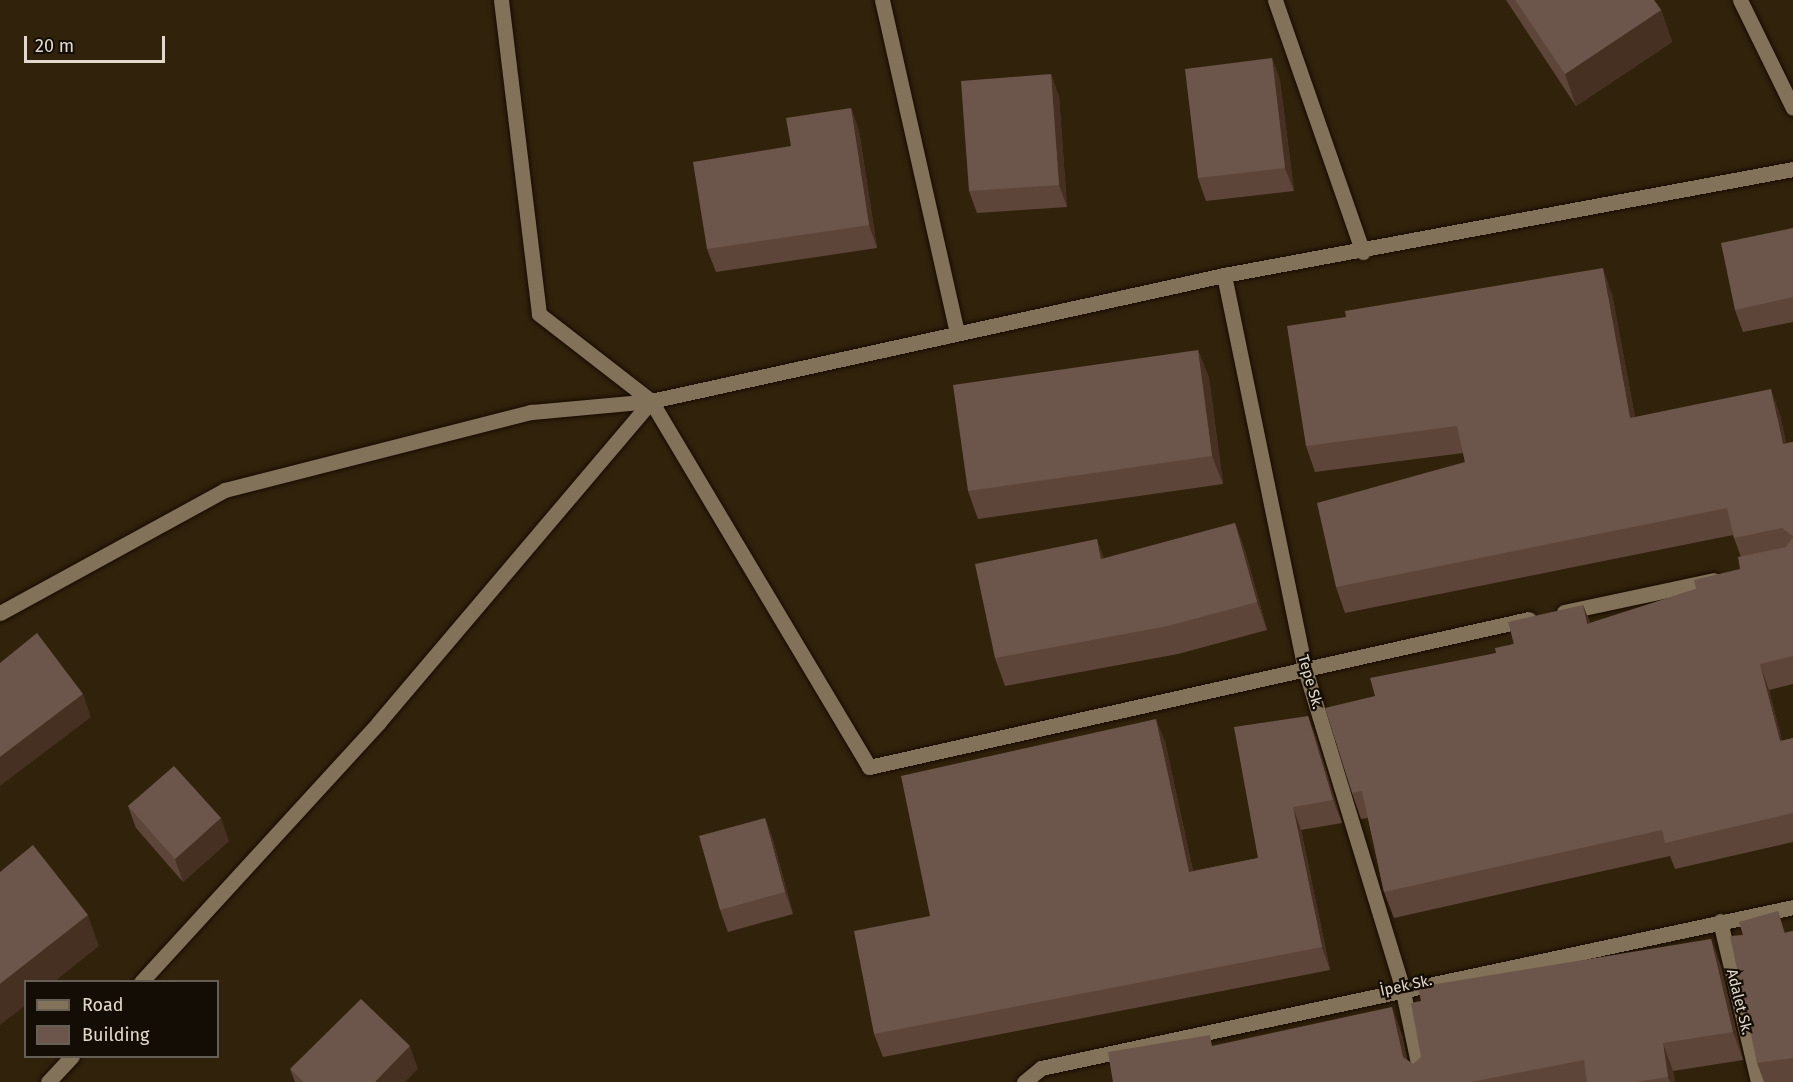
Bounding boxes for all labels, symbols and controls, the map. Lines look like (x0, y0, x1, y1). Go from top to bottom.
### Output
scale bar (27, 24, 168, 62)
text: 20 m (35, 35, 74, 57)
street label: Tepe Sk. (1294, 653, 1326, 711)
street label: Adalet Sk. (1722, 967, 1756, 1037)
street label: İpek Sk. (1378, 972, 1434, 1000)
legend (24, 980, 219, 1058)
text: Road (82, 994, 124, 1016)
text: Building (82, 1024, 149, 1046)

